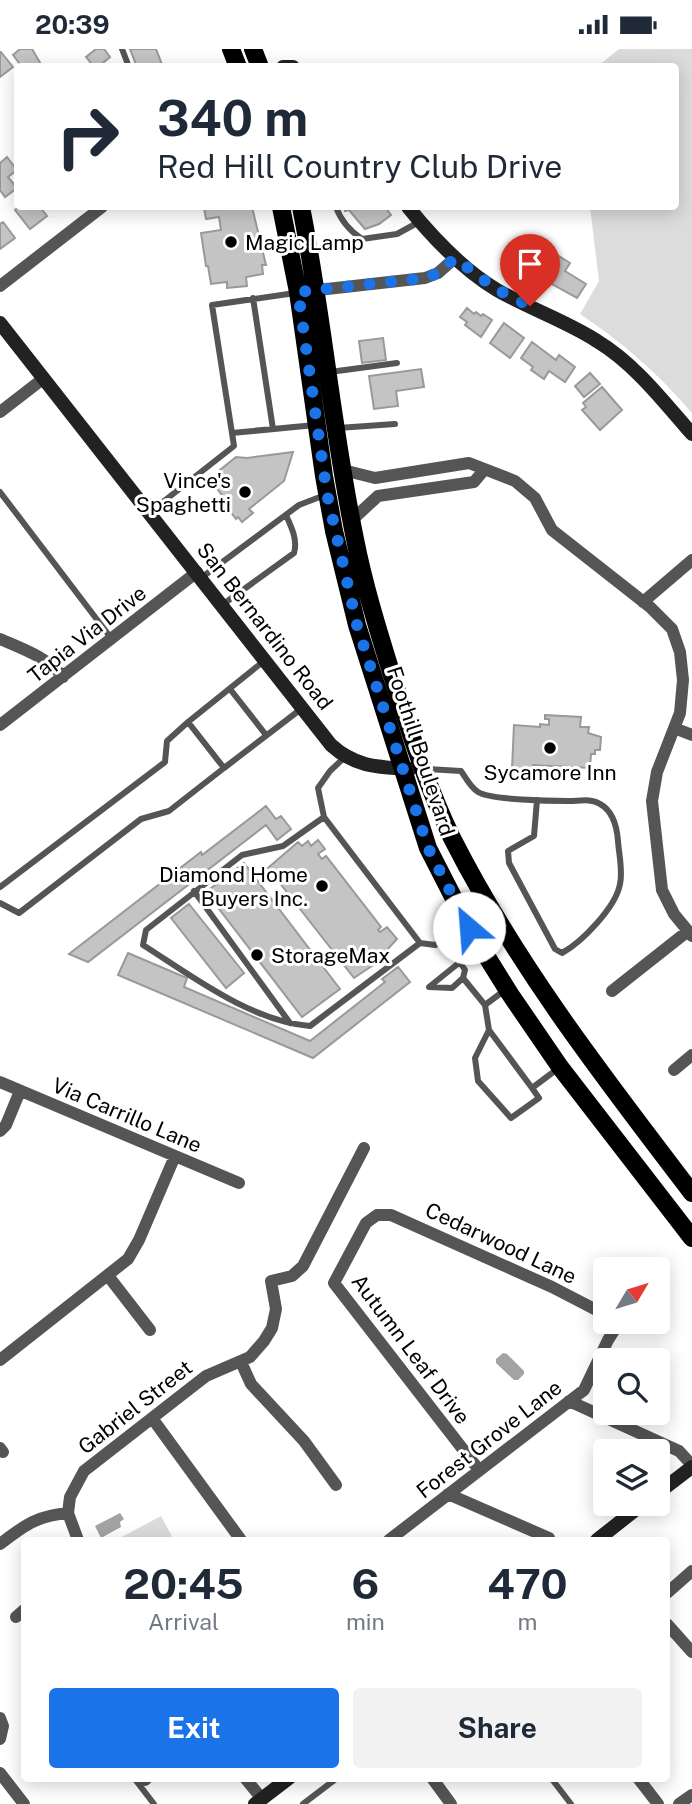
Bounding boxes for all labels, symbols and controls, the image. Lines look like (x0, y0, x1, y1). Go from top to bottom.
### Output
text: 20:39 (35, 9, 110, 40)
text: 340 m (157, 89, 308, 147)
icon: right (42, 91, 133, 182)
text: Red Hill Country Club Drive (157, 148, 562, 185)
place label: Magic Lamp (245, 230, 364, 255)
marker: Magic Lamp (223, 234, 239, 250)
pin (500, 234, 560, 306)
icon: arrive (511, 245, 549, 283)
place label: Vince's Spaghetti (136, 468, 231, 517)
marker: Vince's Spaghetti (237, 484, 253, 500)
street label: San Bernardino Road (192, 537, 338, 715)
street label: Tapia Via Drive (23, 580, 151, 688)
street label: Foothill Boulevard (382, 663, 460, 839)
marker: Sycamore Inn (542, 740, 558, 756)
place label: Sycamore Inn (483, 760, 617, 785)
place label: Diamond Home Buyers Inc. (159, 862, 308, 911)
marker: Diamond Home Buyers Inc. (314, 878, 330, 894)
position arrow (432, 891, 506, 965)
place label: StorageMax (271, 943, 390, 968)
marker: StorageMax (249, 947, 265, 963)
street label: Via Carrillo Lane (49, 1072, 205, 1158)
street label: Cedarwood Lane (421, 1197, 581, 1289)
north arrow (593, 1257, 670, 1333)
map controls (593, 1257, 670, 1516)
street label: Autumn Leaf Drive (347, 1269, 475, 1429)
button: search (593, 1348, 670, 1425)
street label: Gabriel Street (73, 1355, 197, 1459)
street label: Forest Grove Lane (411, 1375, 567, 1503)
button: layers (593, 1439, 670, 1516)
text: 20:45 (123, 1559, 244, 1608)
text: 6 (352, 1559, 379, 1608)
text: 470 (487, 1559, 568, 1608)
text: Arrival (148, 1608, 219, 1635)
text: min (346, 1608, 385, 1635)
text: m (517, 1608, 537, 1635)
button: Exit (49, 1688, 339, 1768)
button: Share (353, 1688, 642, 1768)

